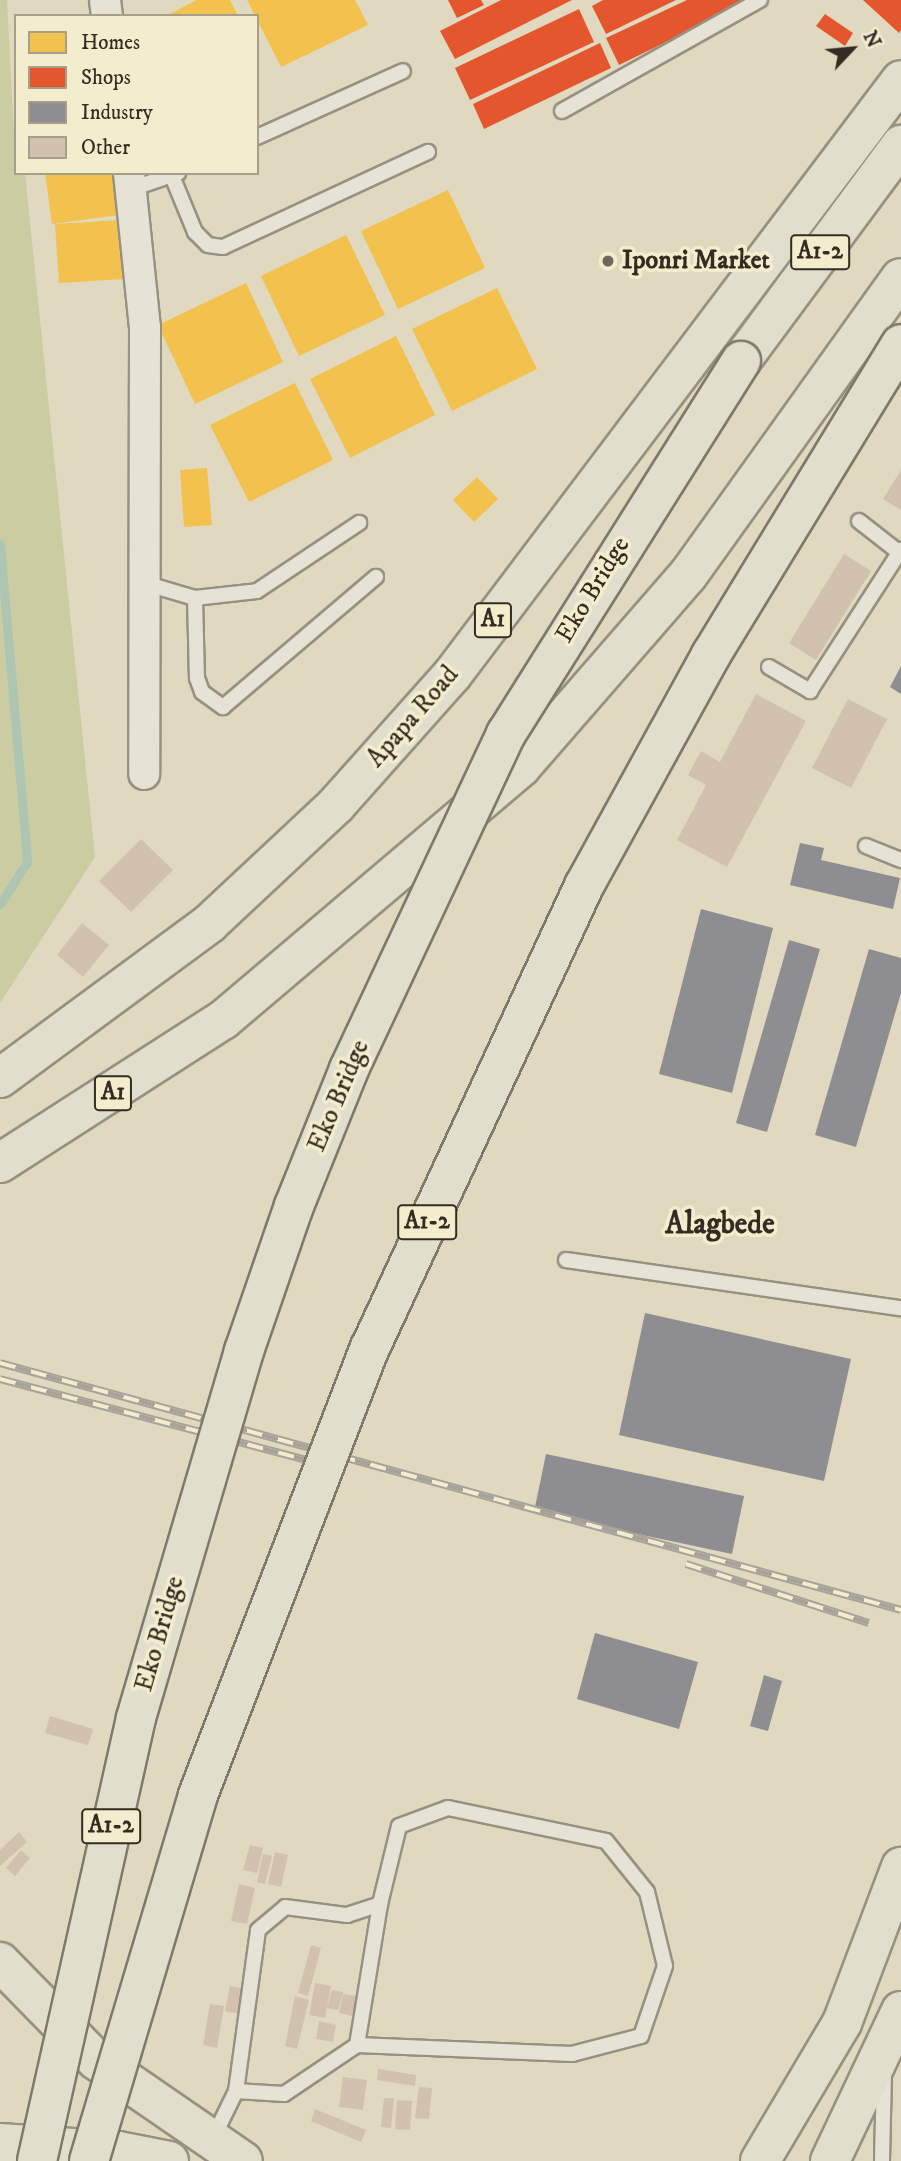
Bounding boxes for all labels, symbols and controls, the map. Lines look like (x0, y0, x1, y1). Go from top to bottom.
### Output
legend (14, 14, 259, 175)
north arrow (817, 14, 887, 84)
text: N (858, 28, 885, 52)
text: Homes (81, 30, 140, 56)
text: Shops (81, 65, 131, 91)
text: Industry (81, 100, 153, 126)
text: Other (81, 135, 130, 161)
road number: A1-2 (788, 232, 852, 272)
place label: Iponri Market (622, 245, 770, 277)
marker: Iponri Market (600, 253, 616, 269)
street label: Eko Bridge (549, 531, 637, 649)
road number: A1 (474, 600, 512, 640)
street label: Apapa Road (360, 660, 466, 774)
street label: Eko Bridge (302, 1035, 376, 1157)
road number: A1 (94, 1072, 132, 1114)
road number: A1-2 (396, 1202, 458, 1242)
district label: Alagbede (665, 1207, 775, 1243)
street label: Eko Bridge (129, 1573, 191, 1695)
road number: A1-2 (80, 1805, 142, 1846)

